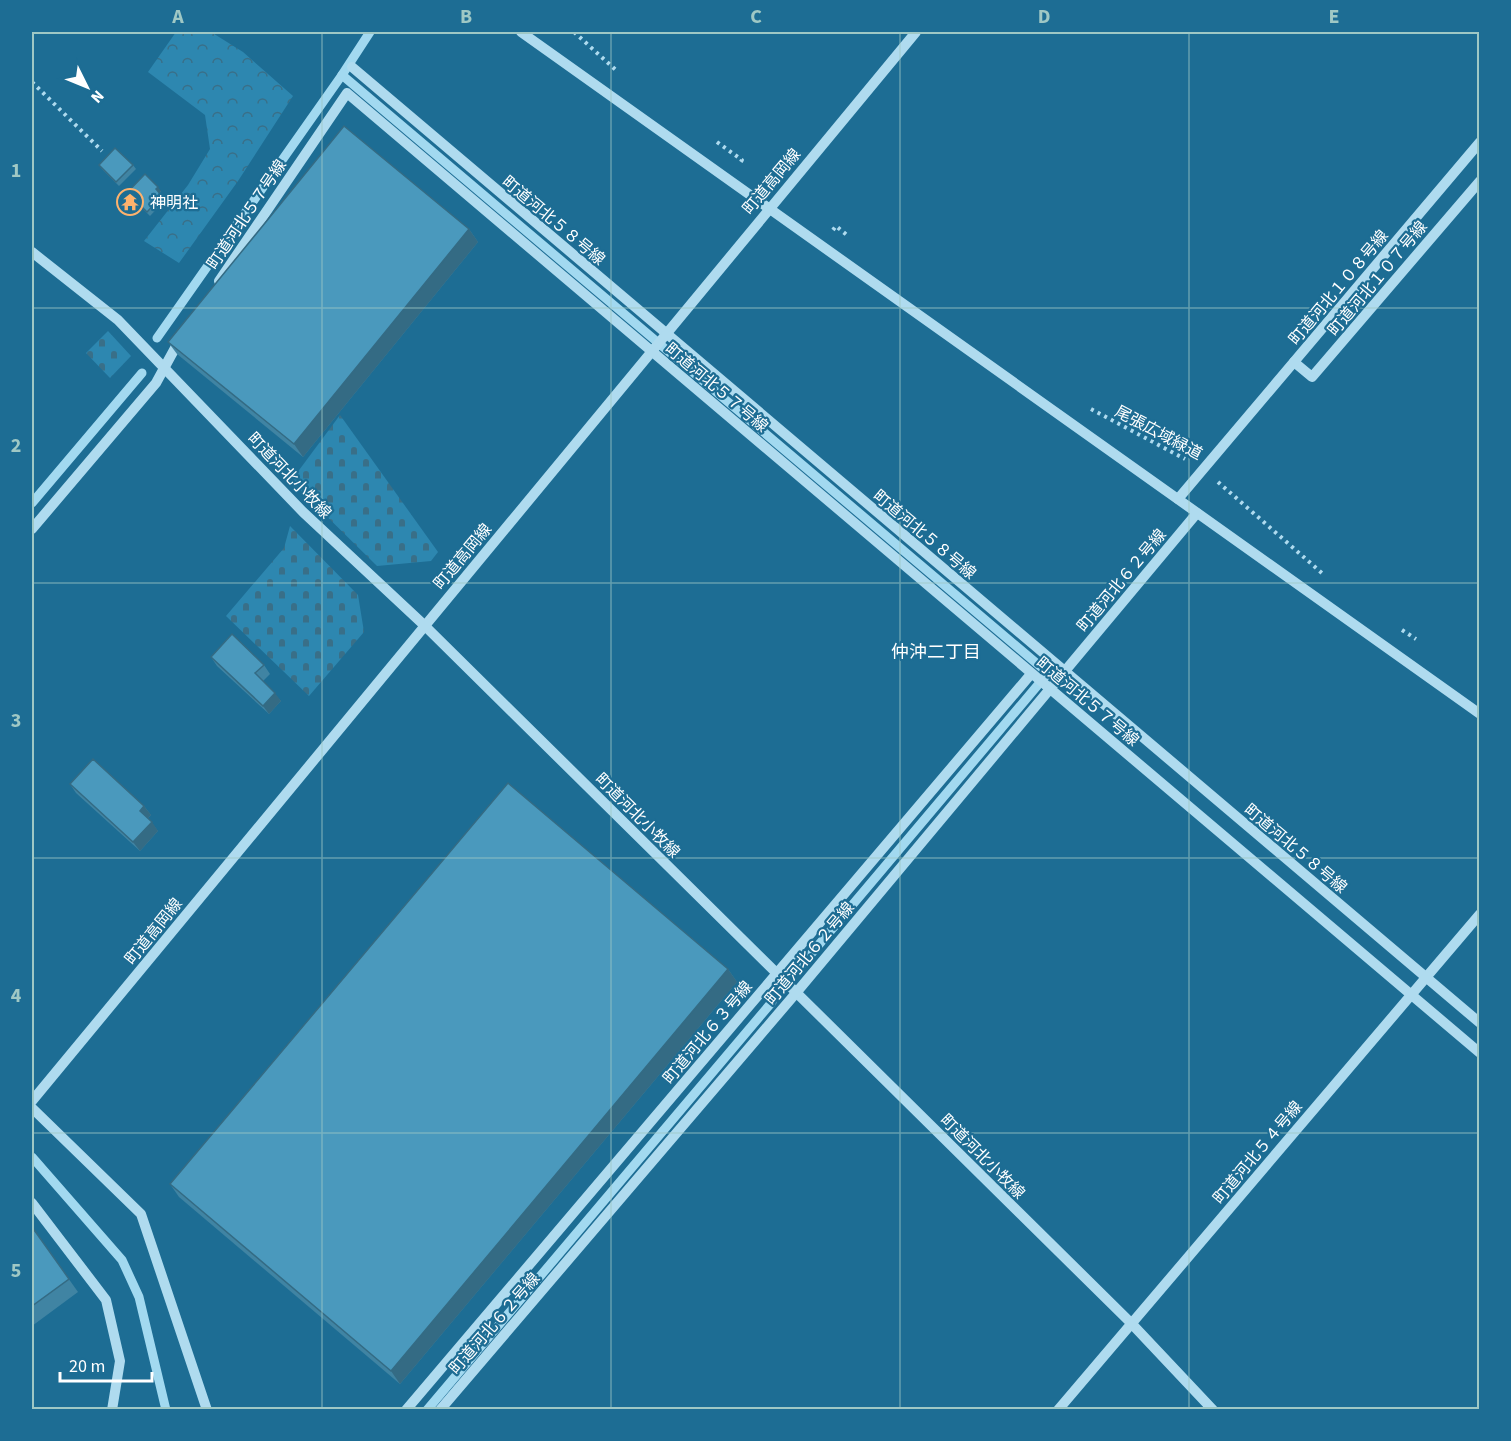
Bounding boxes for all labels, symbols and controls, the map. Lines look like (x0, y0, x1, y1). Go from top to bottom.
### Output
text: A (171, 3, 184, 31)
text: B (460, 3, 472, 31)
text: C (750, 3, 762, 31)
text: D (1038, 3, 1050, 31)
text: E (1329, 3, 1339, 31)
north arrow (57, 57, 117, 117)
text: N (86, 85, 109, 108)
street label: 町道高岡線 (738, 144, 806, 219)
street label: 町道河北５７号線 (202, 155, 292, 274)
text: 1 (11, 157, 21, 185)
street label: 町道河北５８号線 (497, 171, 609, 270)
temple icon: 神明社 (115, 187, 145, 217)
place label: 神明社 (150, 192, 198, 214)
street label: 町道河北１０７号線 (1323, 216, 1432, 341)
street label: 町道河北１０８号線 (1284, 225, 1393, 350)
street label: 町道河北５７号線 (660, 338, 772, 437)
street label: 尾張広域緑道 (1111, 401, 1206, 465)
street label: 町道河北小牧線 (242, 428, 336, 524)
text: 2 (11, 432, 21, 460)
street label: 町道河北５８号線 (868, 485, 980, 584)
street label: 町道高岡線 (429, 519, 497, 594)
street label: 町道河北６２号線 (1072, 525, 1171, 637)
district label: 仲沖二丁目 (891, 640, 981, 665)
street label: 町道河北５７号線 (1031, 652, 1143, 751)
text: 3 (11, 707, 21, 735)
street label: 町道河北小牧線 (590, 768, 685, 863)
street label: 町道河北５８号線 (1239, 799, 1351, 898)
street label: 町道高岡線 (120, 894, 188, 970)
street label: 町道河北６２号線 (760, 898, 859, 1010)
street label: 町道河北６３号線 (658, 977, 757, 1089)
text: 4 (11, 982, 22, 1010)
street label: 町道河北５４号線 (1208, 1097, 1307, 1209)
street label: 町道河北小牧線 (935, 1109, 1030, 1204)
text: 5 (11, 1257, 21, 1285)
street label: 町道河北６２号線 (444, 1268, 545, 1379)
scale bar (60, 1345, 152, 1383)
text: 20 m (69, 1354, 105, 1379)

